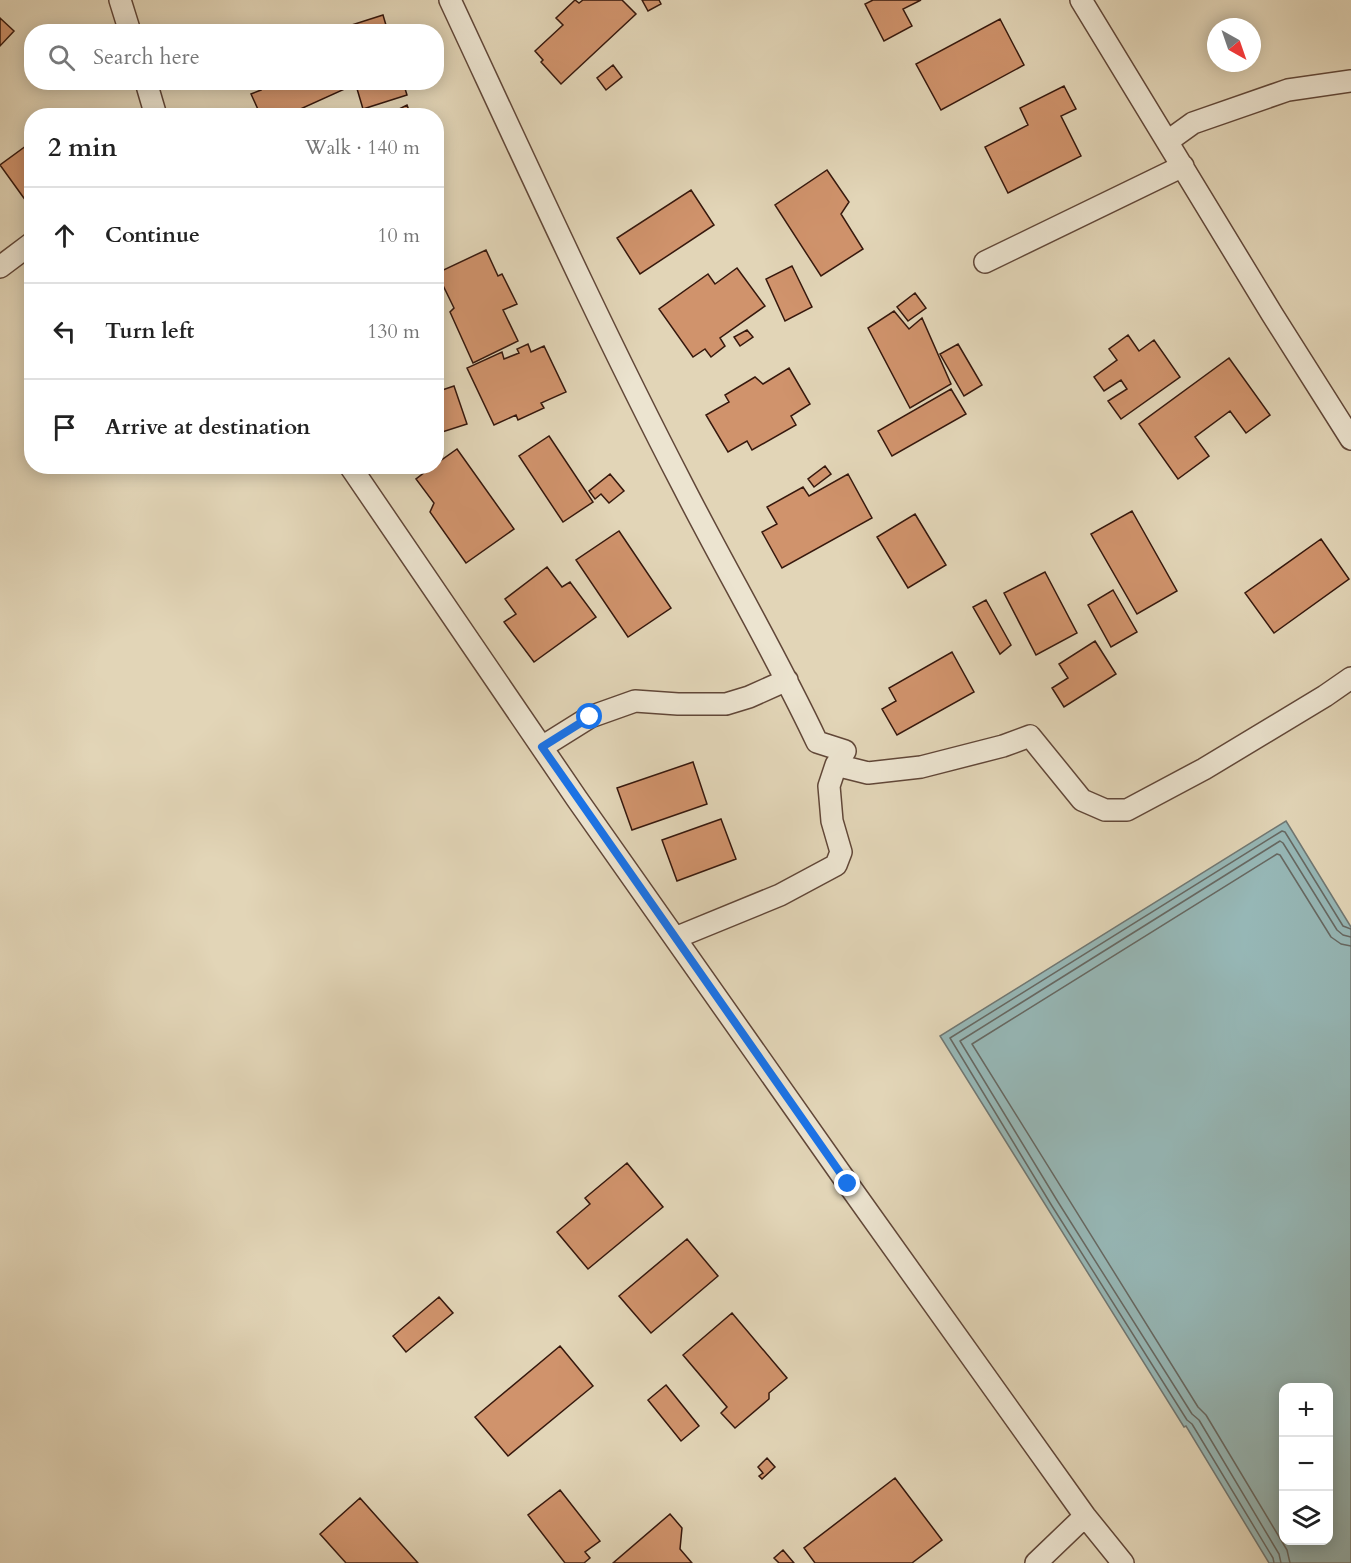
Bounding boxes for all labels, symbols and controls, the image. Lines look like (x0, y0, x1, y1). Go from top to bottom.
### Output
north arrow (1207, 18, 1261, 72)
search box (24, 24, 444, 90)
icon: search (45, 41, 78, 74)
text: Search here (93, 42, 200, 72)
text: 2 min (48, 130, 117, 165)
text: Walk · 140 m (305, 134, 420, 161)
icon: ahead (48, 219, 81, 252)
text: Continue (105, 220, 200, 250)
text: 10 m (377, 222, 420, 249)
icon: left (48, 315, 81, 348)
text: Turn left (105, 316, 194, 346)
text: 130 m (367, 318, 420, 345)
icon: arrive (48, 411, 81, 444)
text: Arrive at destination (105, 412, 310, 442)
route start (576, 703, 602, 729)
route end (834, 1170, 860, 1196)
map controls (1279, 1383, 1333, 1545)
button: + (1279, 1383, 1333, 1437)
button: − (1279, 1437, 1333, 1491)
button: layers (1279, 1491, 1333, 1545)

